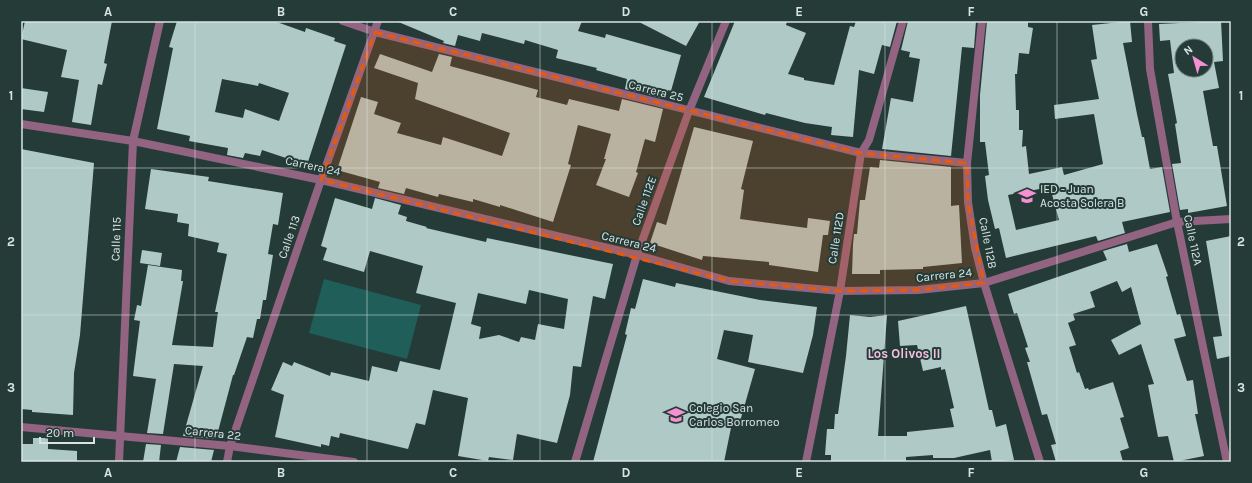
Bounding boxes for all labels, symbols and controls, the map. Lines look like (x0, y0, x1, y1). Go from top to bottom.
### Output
text: A (104, 4, 112, 19)
text: B (277, 4, 285, 19)
text: C (449, 4, 457, 19)
text: D (622, 4, 631, 19)
text: E (795, 4, 803, 19)
text: F (967, 4, 975, 19)
text: G (1140, 4, 1148, 19)
north arrow (1174, 38, 1214, 78)
text: N (1181, 43, 1195, 58)
street label: Carrera 25 (627, 77, 685, 105)
text: 1 (9, 88, 13, 103)
text: 1 (1239, 88, 1243, 103)
street label: Carrera 24 (284, 153, 342, 179)
street label: Calle 112E (629, 174, 659, 228)
place label: IED - Juan Acosta Solera B (1040, 182, 1125, 210)
school or university icon: IED - Juan Acosta Solera B (1017, 186, 1037, 206)
street label: Calle 112D (825, 211, 847, 265)
street label: Calle 112A (1181, 213, 1205, 267)
street label: Calle 113 (275, 214, 303, 260)
street label: Calle 115 (108, 216, 124, 261)
street label: Calle 112B (976, 216, 1000, 270)
street label: Carrera 24 (600, 228, 658, 256)
text: 2 (7, 234, 15, 249)
text: 2 (1237, 234, 1245, 249)
street label: Carrera 24 (915, 265, 973, 285)
district label: Los Olivos II (867, 346, 941, 361)
text: 3 (7, 380, 15, 395)
text: 3 (1237, 380, 1245, 395)
place label: Colegio San Carlos Borromeo (689, 401, 780, 429)
school or university icon: Colegio San Carlos Borromeo (666, 405, 686, 425)
scale bar (40, 419, 94, 445)
street label: Carrera 22 (184, 423, 242, 443)
text: 20 m (46, 426, 74, 440)
text: A (104, 465, 112, 480)
text: B (277, 465, 285, 480)
text: C (449, 465, 457, 480)
text: D (622, 465, 631, 480)
text: E (795, 465, 803, 480)
text: F (967, 465, 975, 480)
text: G (1140, 465, 1148, 480)

